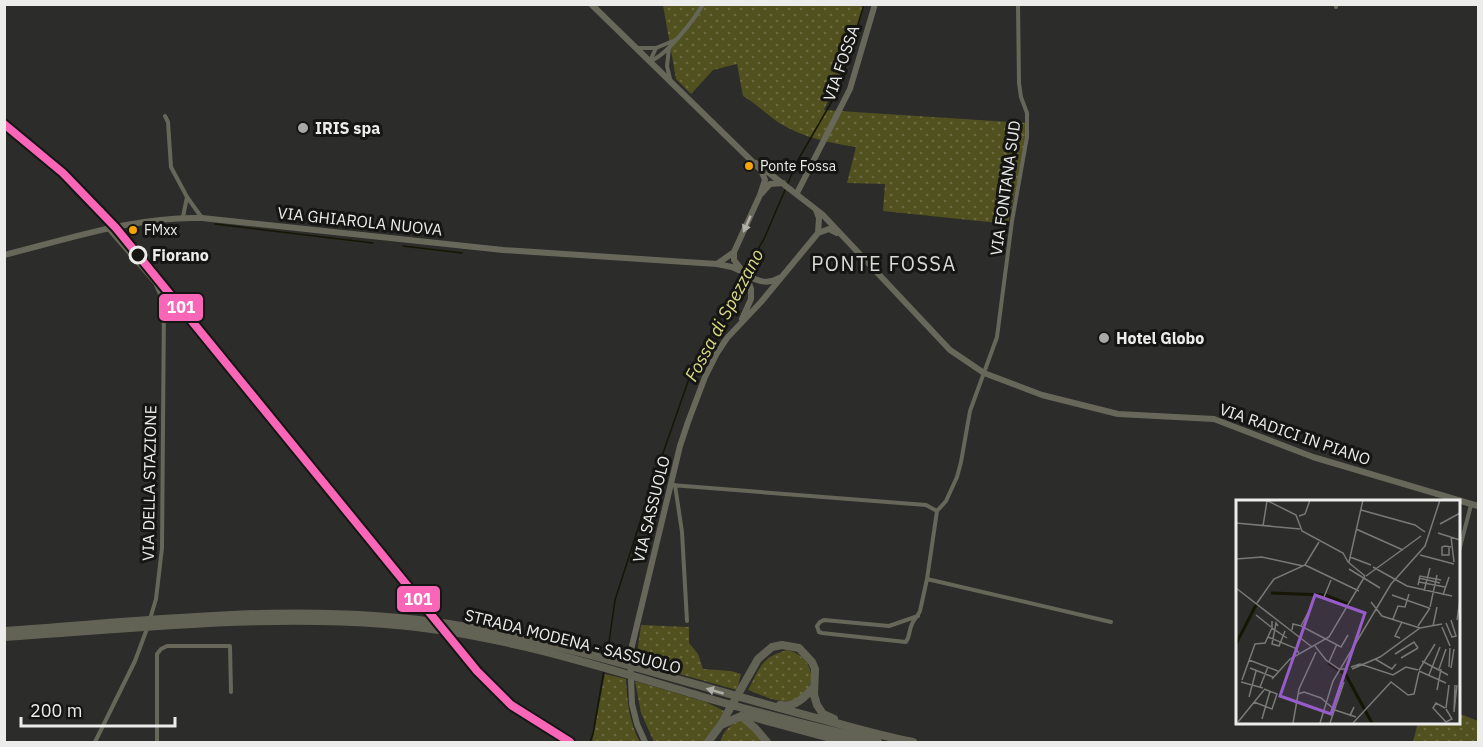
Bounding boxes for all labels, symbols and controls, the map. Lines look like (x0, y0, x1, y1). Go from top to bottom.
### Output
street label: VIA FOSSA (819, 22, 863, 104)
place label: IRIS spa (315, 118, 380, 138)
street label: VIA FONTANA SUD (986, 119, 1024, 257)
marker: IRIS spa (296, 121, 310, 135)
place label: Ponte Fossa (760, 157, 837, 175)
marker: Ponte Fossa (743, 160, 755, 172)
street label: VIA GHIAROLA NUOVA (277, 202, 443, 240)
one-way arrow (743, 215, 752, 232)
place label: FMxx (144, 221, 177, 239)
marker: FMxx (127, 224, 139, 236)
place label: Fiorano (152, 245, 209, 265)
water label: Fossa di Spezzano (679, 245, 769, 385)
marker: Fiorano (129, 246, 147, 264)
district label: PONTE FOSSA (811, 250, 957, 277)
line badge: 101 (158, 293, 204, 322)
text: 101 (167, 297, 196, 317)
place label: Hotel Globo (1116, 328, 1204, 348)
marker: Hotel Globo (1097, 331, 1111, 345)
street label: VIA RADICI IN PIANO (1217, 399, 1373, 469)
street label: VIA DELLA STAZIONE (138, 405, 160, 561)
street label: VIA SASSUOLO (628, 454, 674, 564)
inset map (1236, 500, 1459, 723)
line badge: 101 (396, 585, 441, 613)
text: 101 (404, 589, 433, 609)
street label: STRADA MODENA - SASSUOLO (463, 604, 683, 678)
one-way arrow (706, 686, 724, 695)
scale bar (21, 690, 176, 728)
text: 200 m (30, 699, 82, 722)

